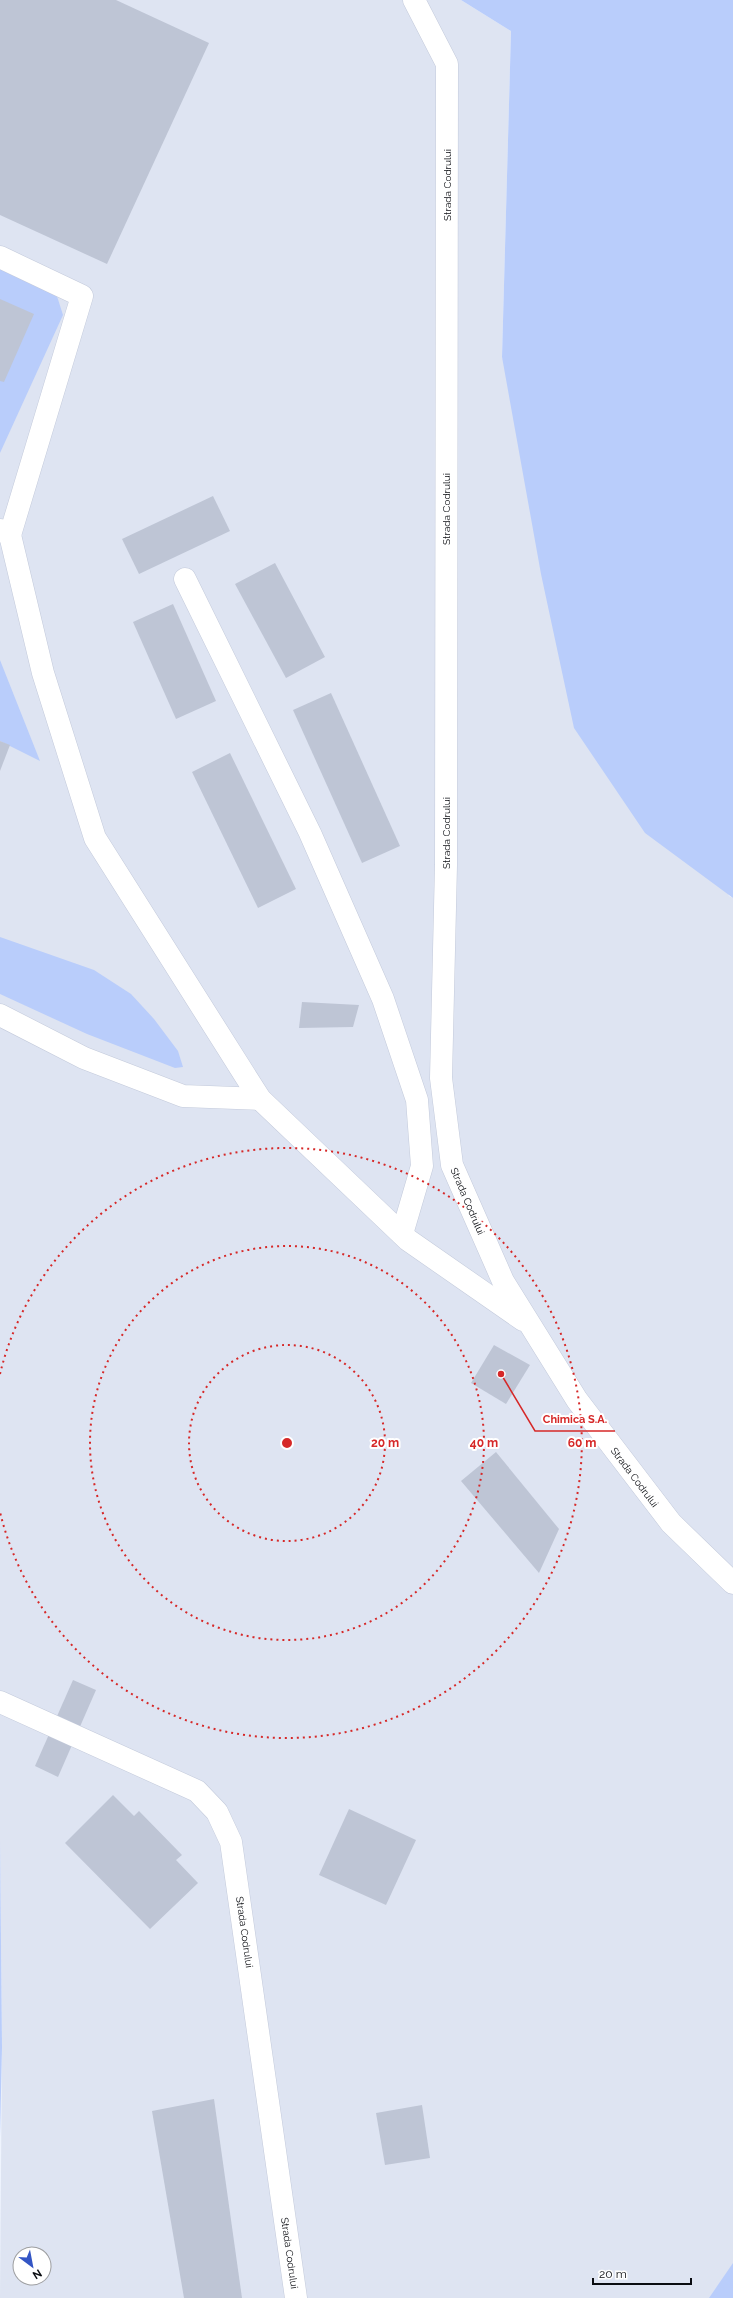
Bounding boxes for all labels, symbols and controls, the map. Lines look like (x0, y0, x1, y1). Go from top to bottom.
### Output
street label: Strada Codrului (442, 149, 453, 221)
street label: Strada Codrului (441, 473, 452, 545)
street label: Strada Codrului (441, 797, 452, 869)
street label: Strada Codrului (448, 1166, 487, 1236)
callout: Chimica S.A. (535, 1408, 615, 1431)
text: Chimica S.A. (543, 1413, 607, 1426)
centre of rings (280, 1436, 294, 1450)
text: 20 m (371, 1436, 399, 1450)
text: 40 m (470, 1436, 498, 1450)
text: 60 m (568, 1436, 596, 1450)
street label: Strada Codrului (609, 1445, 661, 1509)
street label: Strada Codrului (234, 1896, 255, 1968)
street label: Strada Codrului (279, 2217, 300, 2289)
north arrow (12, 2246, 52, 2286)
scale bar (593, 2260, 691, 2286)
text: N (30, 2266, 44, 2282)
text: 20 m (599, 2267, 627, 2281)

